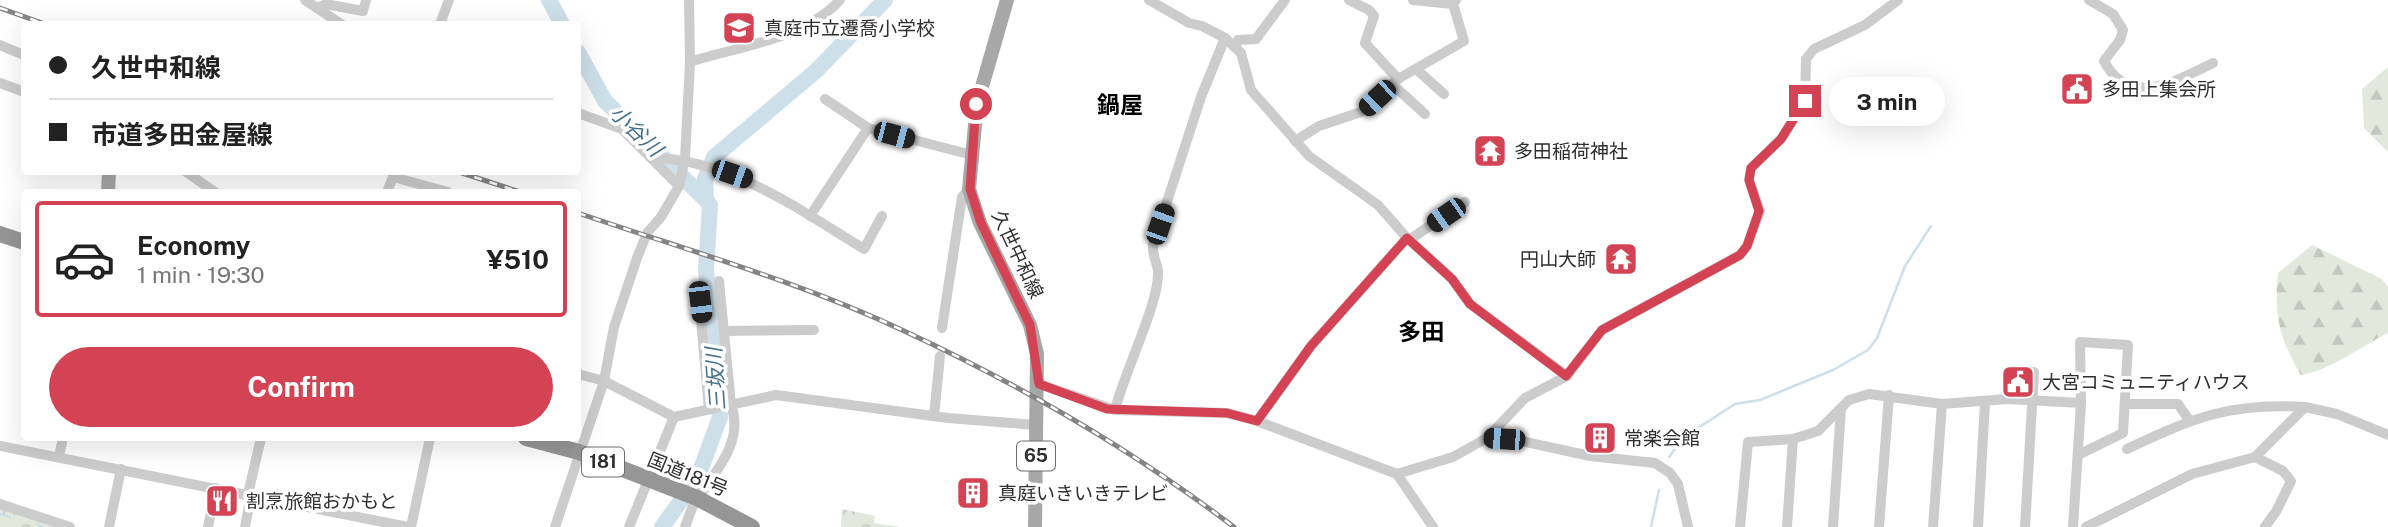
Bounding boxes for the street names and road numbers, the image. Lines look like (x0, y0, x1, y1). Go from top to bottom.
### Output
street label: 久世中和線 (988, 206, 1048, 302)
road number: 65 (1017, 442, 1055, 470)
road number: 181 (582, 448, 624, 476)
street label: 国道181号 (645, 448, 731, 500)

